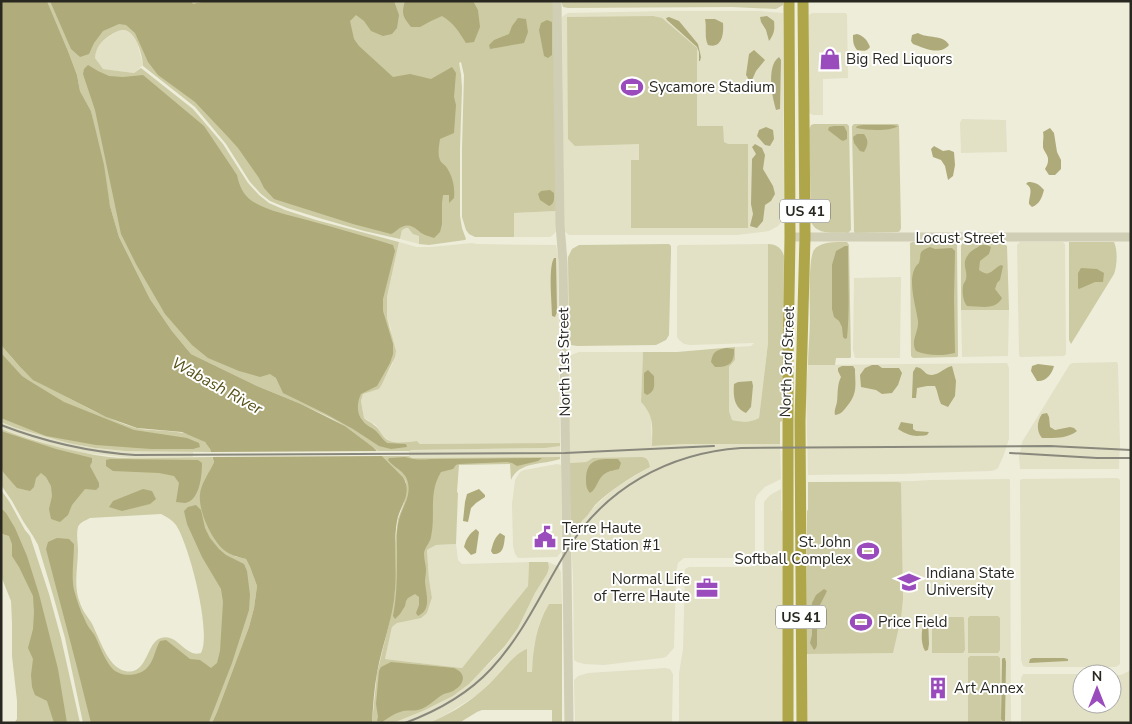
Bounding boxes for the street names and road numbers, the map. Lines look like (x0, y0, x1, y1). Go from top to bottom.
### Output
road number: US 41 (780, 200, 830, 222)
street label: Locust Street (916, 228, 1005, 248)
street label: North 3rd Street (775, 306, 799, 418)
street label: North 1st Street (553, 307, 575, 417)
road number: US 41 (776, 606, 826, 628)

